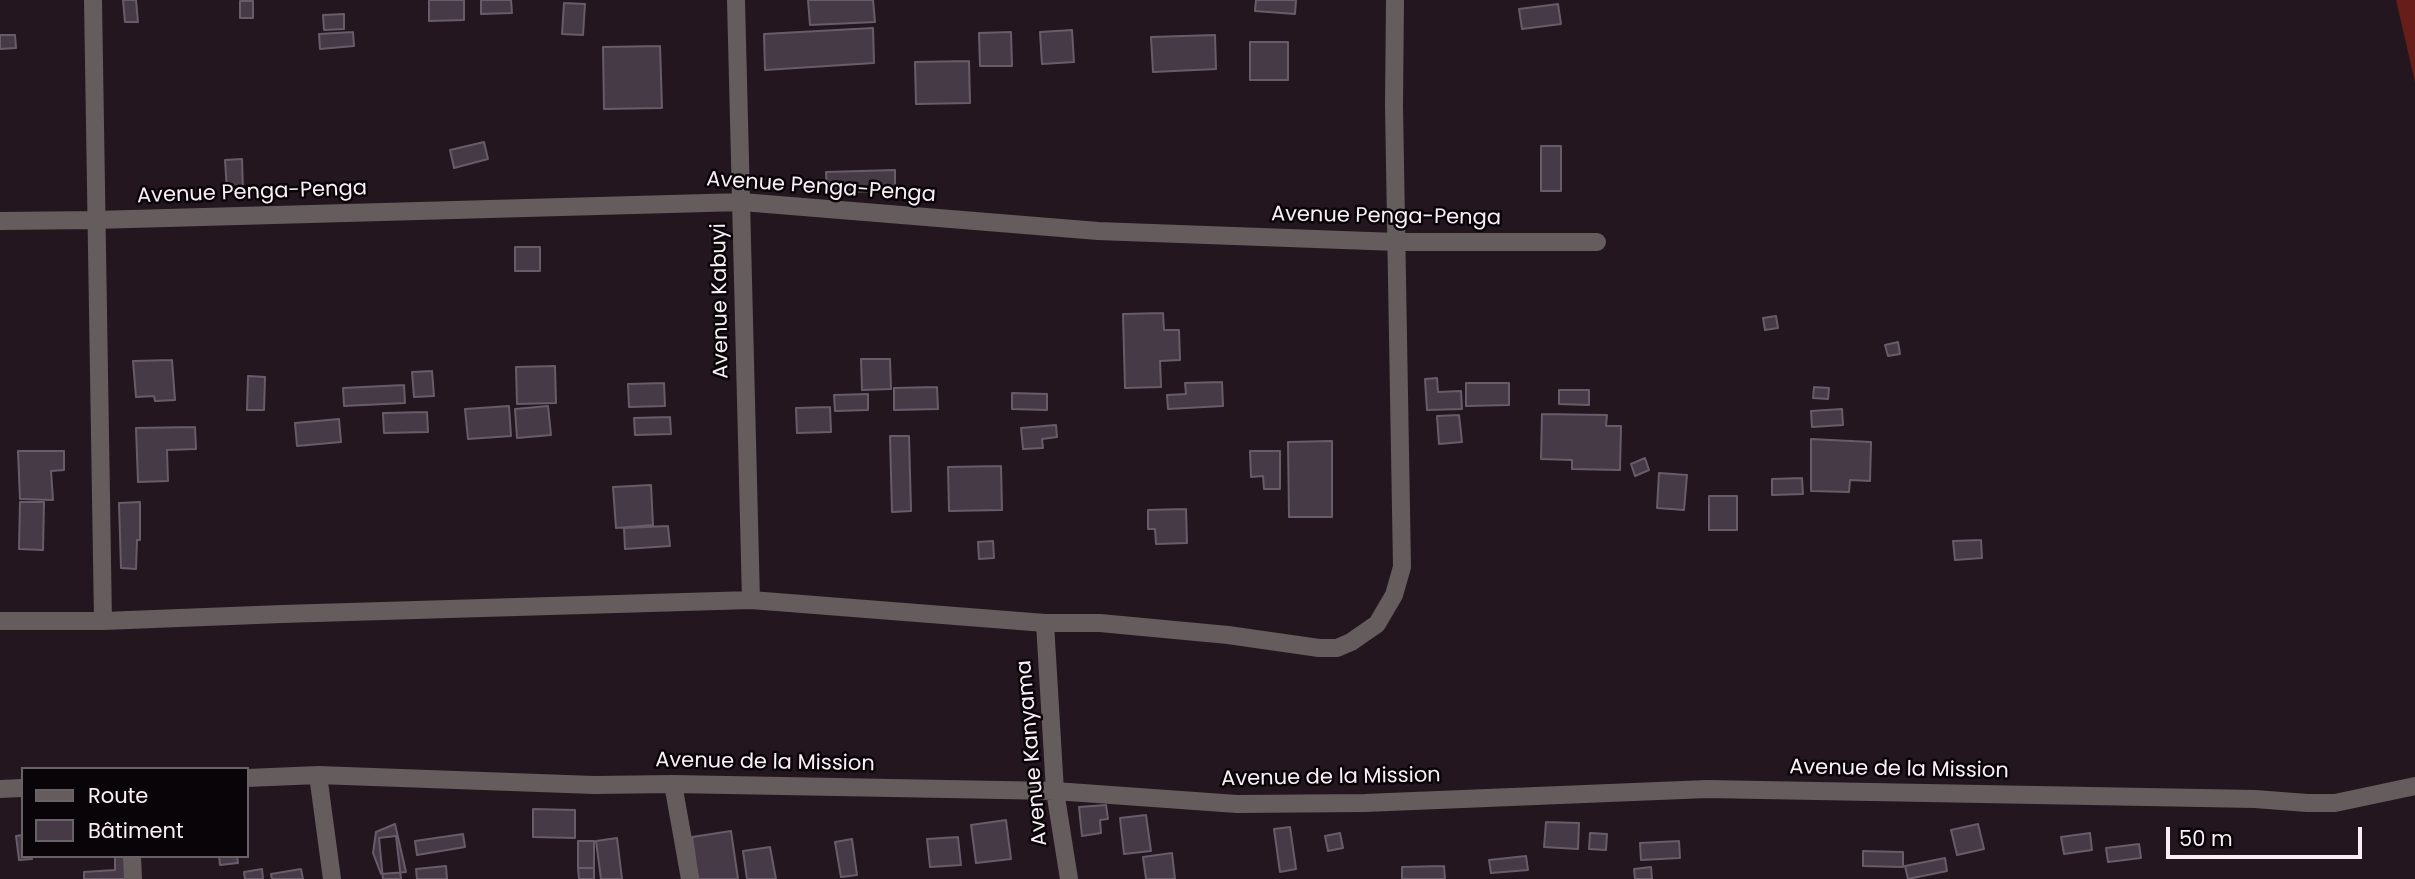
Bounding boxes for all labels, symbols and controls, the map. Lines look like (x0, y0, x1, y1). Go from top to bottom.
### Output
street label: Avenue Penga-Penga (705, 167, 937, 209)
street label: Avenue Penga-Penga (137, 176, 367, 210)
street label: Avenue Penga-Penga (1271, 202, 1501, 232)
street label: Avenue Kabuyi (707, 223, 735, 379)
street label: Avenue Kanyama (1012, 659, 1054, 847)
street label: Avenue de la Mission (655, 748, 875, 778)
street label: Avenue de la Mission (1789, 755, 2009, 785)
street label: Avenue de la Mission (1221, 763, 1441, 793)
legend (21, 767, 248, 858)
text: Route (88, 781, 148, 810)
scale bar (2170, 812, 2366, 856)
text: Bâtiment (88, 816, 184, 845)
text: 50 m (2179, 824, 2233, 853)

